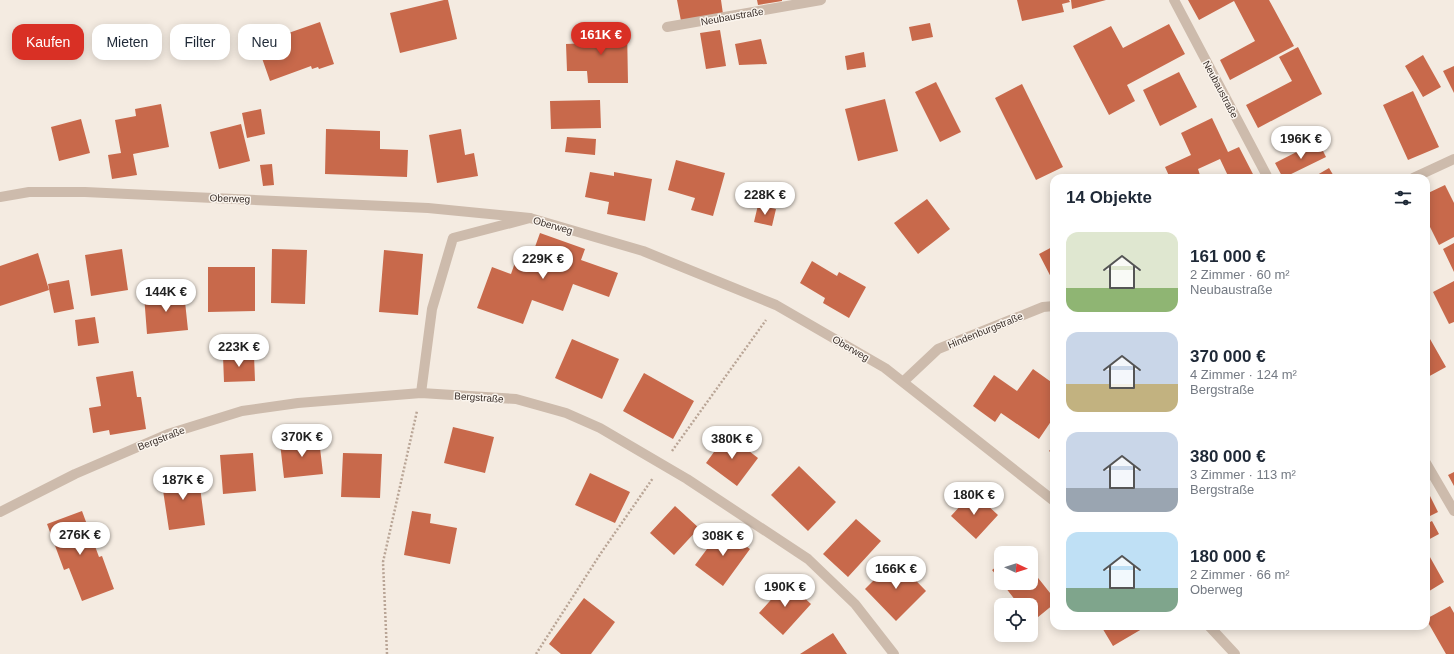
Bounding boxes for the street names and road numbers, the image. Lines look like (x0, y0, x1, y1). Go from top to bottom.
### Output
street label: Neubaustraße (700, 5, 765, 27)
street label: Neubaustraße (1201, 59, 1240, 120)
street label: Oberweg (210, 192, 250, 205)
street label: Oberweg (532, 215, 574, 236)
street label: Hindenburgstraße (946, 310, 1025, 351)
street label: Oberweg (830, 334, 871, 363)
street label: Bergstraße (454, 390, 504, 405)
street label: Bergstraße (136, 424, 187, 452)

